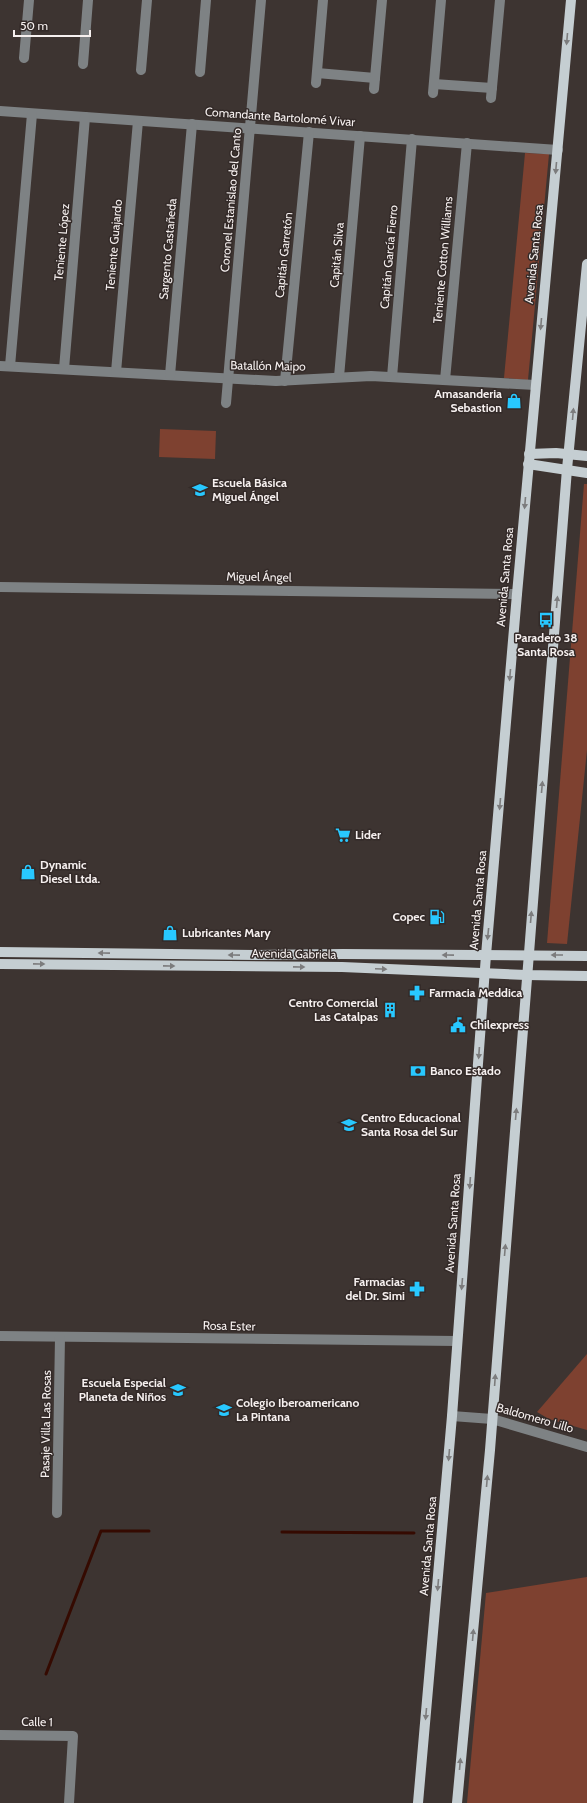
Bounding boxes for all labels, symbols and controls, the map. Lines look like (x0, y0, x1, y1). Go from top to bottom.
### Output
scale bar (14, 12, 90, 38)
text: 50 m (20, 18, 48, 33)
one-way arrow (564, 33, 571, 45)
street label: Comandante Bartolomé Vivar (204, 104, 356, 129)
street label: Coronel Estanislao del Canto (217, 127, 244, 273)
one-way arrow (553, 162, 559, 174)
street label: Teniente Cotton Williams (429, 196, 456, 324)
street label: Sargento Castañeda (156, 197, 179, 300)
street label: Teniente Guajardo (102, 198, 125, 291)
street label: Teniente López (51, 202, 72, 281)
street label: Avenida Santa Rosa (521, 203, 546, 304)
street label: Capitán García Fierro (376, 204, 401, 310)
street label: Capitán Garretón (272, 211, 296, 299)
street label: Capitán Silva (326, 221, 347, 288)
one-way arrow (537, 318, 544, 330)
street label: Batallón Maipo (230, 357, 306, 374)
place label: Amasanderia Sebastion (435, 386, 502, 415)
shop icon: Amasanderia Sebastion (505, 392, 523, 410)
one-way arrow (569, 408, 576, 420)
place label: Escuela Básica Miguel Ángel (212, 475, 287, 504)
school or university icon: Escuela Básica Miguel Ángel (191, 481, 209, 499)
one-way arrow (521, 497, 528, 509)
street label: Avenida Santa Rosa (493, 527, 516, 627)
street label: Miguel Ángel (226, 568, 292, 585)
one-way arrow (553, 596, 560, 608)
bus stop icon: Paradero 38 Santa Rosa (537, 611, 555, 629)
place label: Paradero 38 Santa Rosa (515, 630, 577, 659)
one-way arrow (507, 668, 514, 681)
one-way arrow (538, 781, 545, 793)
one-way arrow (496, 798, 503, 810)
supermarket icon: Lider (334, 826, 352, 844)
place label: Lider (355, 827, 381, 842)
street label: Avenida Santa Rosa (466, 850, 489, 950)
place label: Dynamic Diesel Ltda. (40, 857, 100, 886)
shop icon: Dynamic Diesel Ltda. (19, 863, 37, 881)
fuel station icon: Copec (428, 908, 446, 926)
place label: Copec (392, 909, 426, 924)
one-way arrow (528, 911, 534, 923)
shop icon: Lubricantes Mary (161, 924, 179, 942)
place label: Lubricantes Mary (182, 925, 271, 940)
one-way arrow (485, 928, 492, 940)
street label: Avenida Gabriela (251, 945, 337, 962)
one-way arrow (97, 950, 110, 956)
one-way arrow (442, 951, 454, 958)
one-way arrow (227, 952, 240, 958)
one-way arrow (550, 952, 563, 958)
one-way arrow (33, 961, 46, 967)
one-way arrow (163, 963, 176, 969)
one-way arrow (293, 964, 306, 970)
one-way arrow (375, 966, 388, 972)
pharmacy icon: Farmacia Meddica (408, 984, 426, 1002)
place label: Farmacia Meddica (429, 985, 522, 1000)
place label: Centro Comercial Las Catalpas (289, 995, 378, 1024)
building icon: Centro Comercial Las Catalpas (381, 1001, 399, 1019)
public building icon: Chilexpress (449, 1016, 467, 1034)
place label: Chilexpress (470, 1017, 529, 1032)
one-way arrow (476, 1047, 483, 1059)
bank icon: Banco Estado (409, 1062, 427, 1080)
place label: Banco Estado (430, 1063, 501, 1078)
one-way arrow (512, 1108, 519, 1120)
place label: Centro Educacional Santa Rosa del Sur (361, 1110, 461, 1139)
school or university icon: Centro Educacional Santa Rosa del Sur (340, 1116, 358, 1134)
street label: Avenida Santa Rosa (442, 1173, 463, 1273)
one-way arrow (466, 1177, 473, 1189)
one-way arrow (502, 1244, 508, 1256)
place label: Farmacias del Dr. Simi (346, 1274, 405, 1303)
one-way arrow (458, 1278, 465, 1290)
pharmacy icon: Farmacias del Dr. Simi (408, 1280, 426, 1298)
street label: Rosa Ester (203, 1318, 256, 1333)
street label: Pasaje Villa Las Rosas (37, 1370, 54, 1478)
one-way arrow (491, 1374, 498, 1386)
place label: Escuela Especial Planeta de Niños (79, 1375, 166, 1404)
school or university icon: Escuela Especial Planeta de Niños (169, 1381, 187, 1399)
place label: Colegio Iberoamericano La Pintana (236, 1395, 359, 1424)
street label: Baldomero Lillo (495, 1399, 576, 1436)
school or university icon: Colegio Iberoamericano La Pintana (215, 1401, 233, 1419)
one-way arrow (445, 1449, 452, 1461)
one-way arrow (483, 1475, 490, 1487)
street label: Avenida Santa Rosa (416, 1496, 439, 1596)
one-way arrow (434, 1579, 441, 1591)
one-way arrow (469, 1629, 476, 1641)
one-way arrow (423, 1708, 430, 1720)
street label: Calle 1 (21, 1714, 53, 1729)
one-way arrow (457, 1758, 464, 1770)

